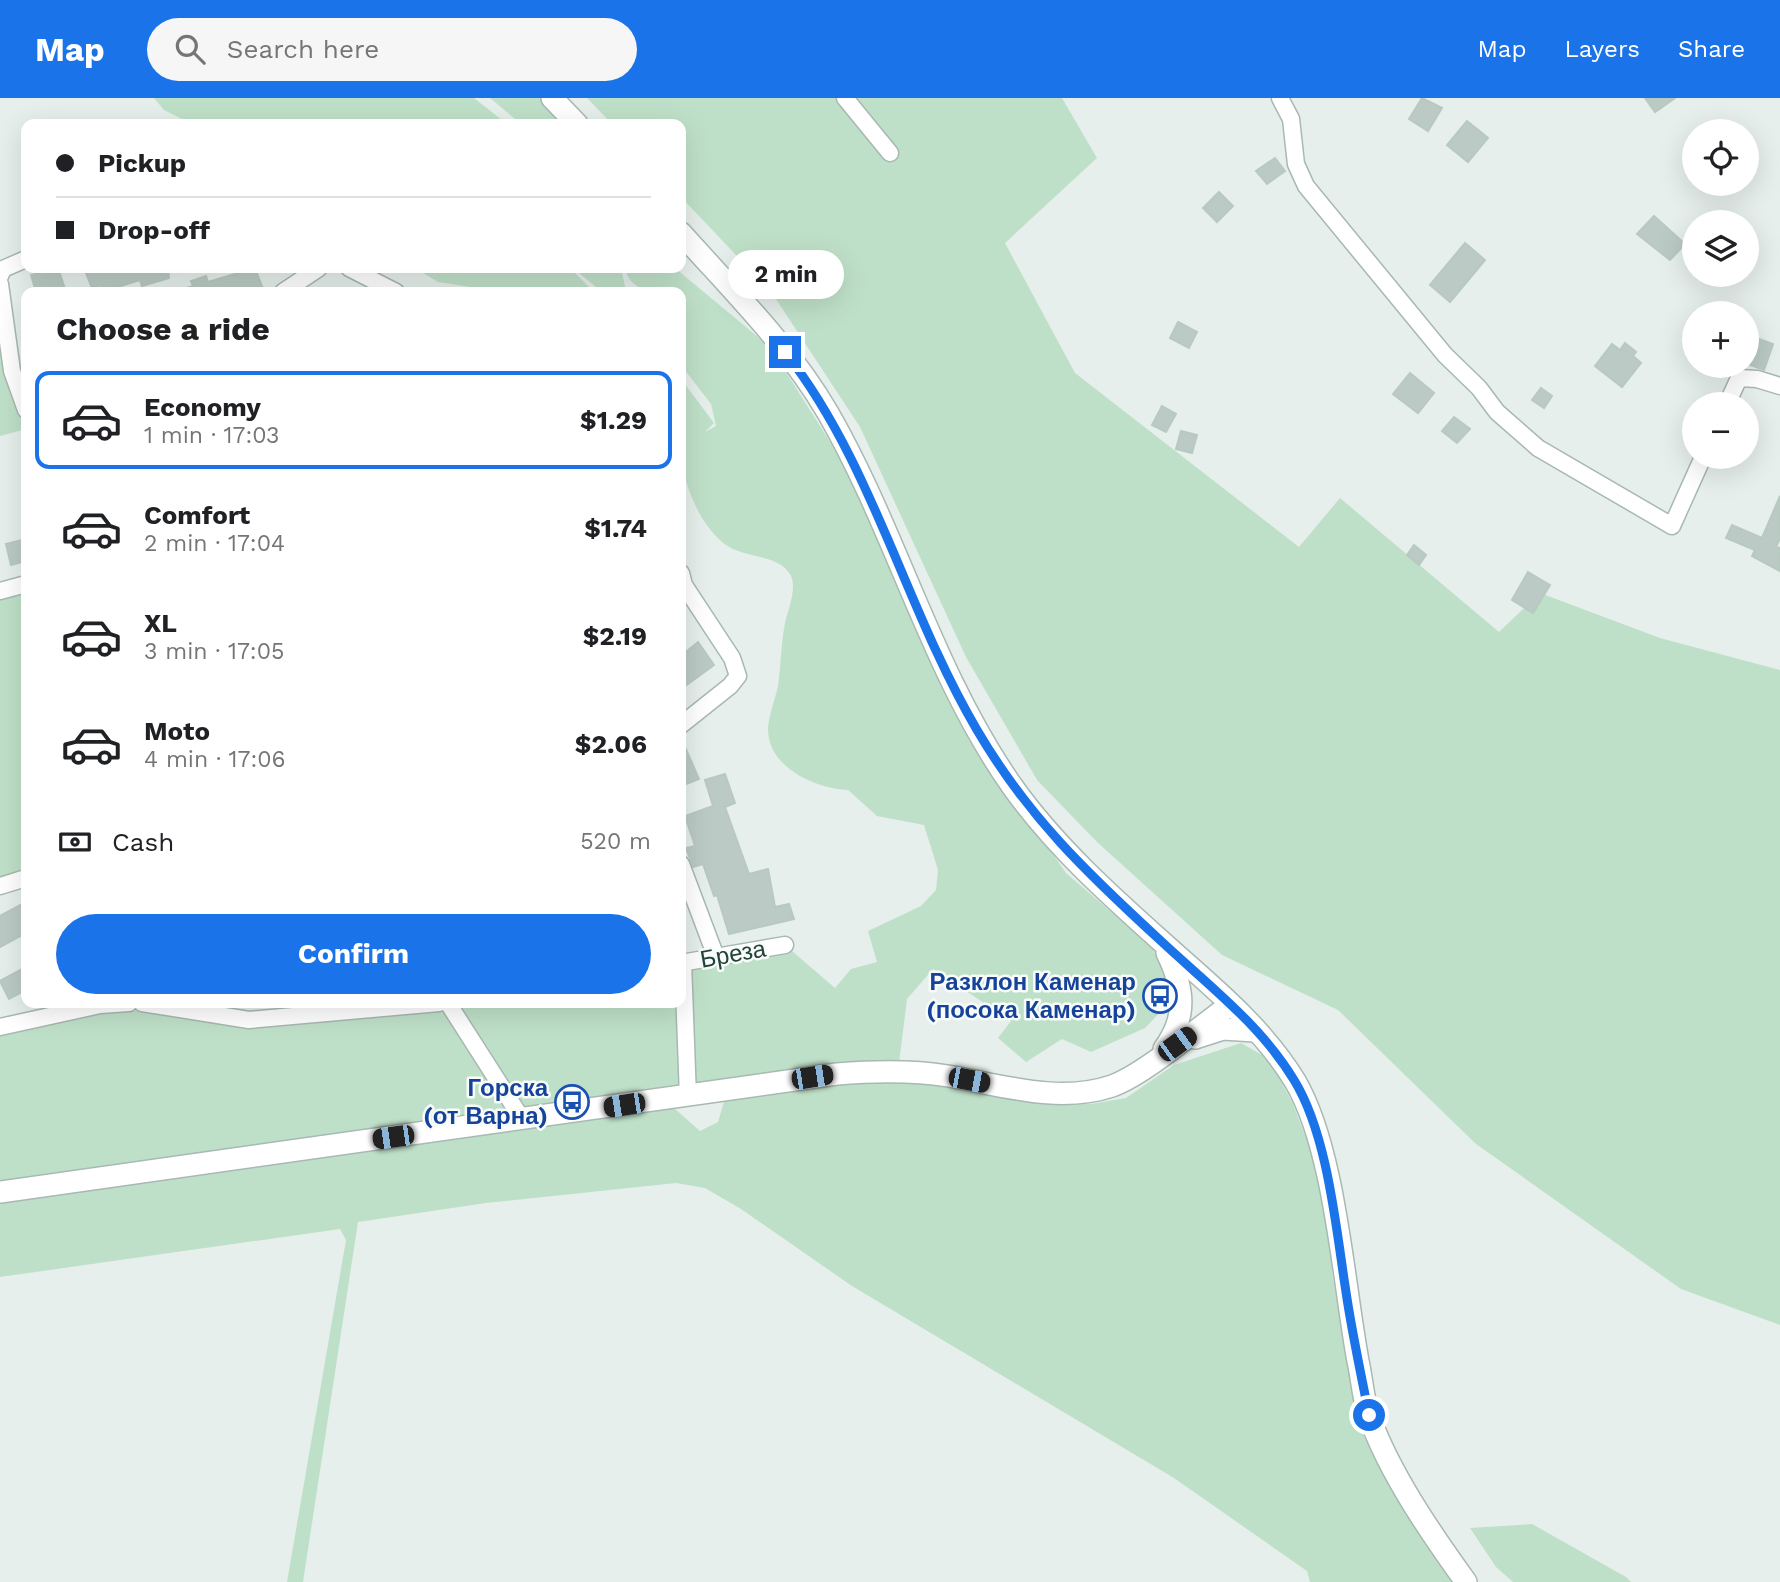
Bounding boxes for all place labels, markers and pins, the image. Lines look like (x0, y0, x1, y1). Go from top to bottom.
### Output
place label: Разклон Каменар (посока Каменар) (926, 968, 1136, 1024)
bus stop icon: Разклон Каменар (посока Каменар) (1141, 977, 1179, 1015)
place label: Горска (от Варна) (423, 1074, 549, 1130)
bus stop icon: Горска (от Варна) (553, 1083, 591, 1121)

